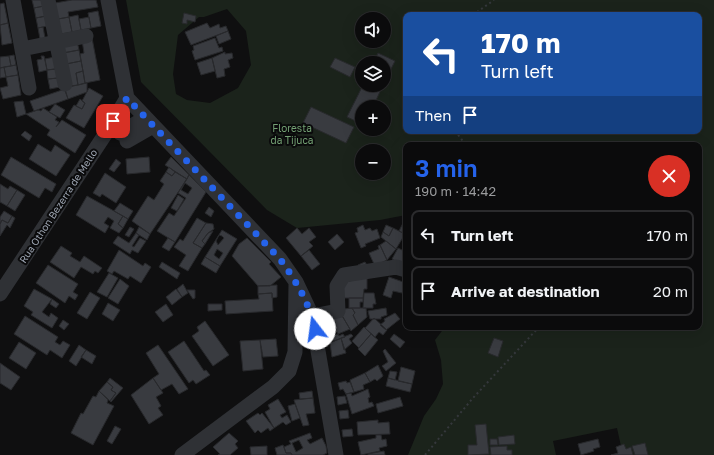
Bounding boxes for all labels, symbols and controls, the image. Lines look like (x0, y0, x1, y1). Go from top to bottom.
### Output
map controls (355, 12, 391, 180)
button: sound (355, 12, 391, 48)
text: 170 m (481, 26, 560, 59)
icon: left (415, 28, 467, 80)
button: layers (355, 56, 391, 92)
text: Turn left (481, 60, 554, 82)
button: + (355, 100, 391, 136)
pin (96, 104, 130, 138)
icon: arrive (459, 104, 481, 126)
text: Then (415, 106, 451, 124)
icon: arrive (102, 110, 124, 132)
park label: Floresta da Tijuca (270, 122, 314, 146)
button: − (355, 144, 391, 180)
street label: Rua Othon Bezerra de Mello (17, 147, 99, 265)
text: 3 min (415, 153, 478, 182)
button: close (648, 155, 690, 197)
text: 190 m · 14:42 (415, 183, 496, 199)
icon: left (417, 224, 439, 246)
text: Turn left (451, 226, 513, 244)
text: 170 m (646, 226, 688, 244)
icon: arrive (417, 280, 439, 302)
text: Arrive at destination (451, 282, 600, 300)
text: 20 m (653, 282, 688, 300)
position arrow (294, 308, 336, 350)

